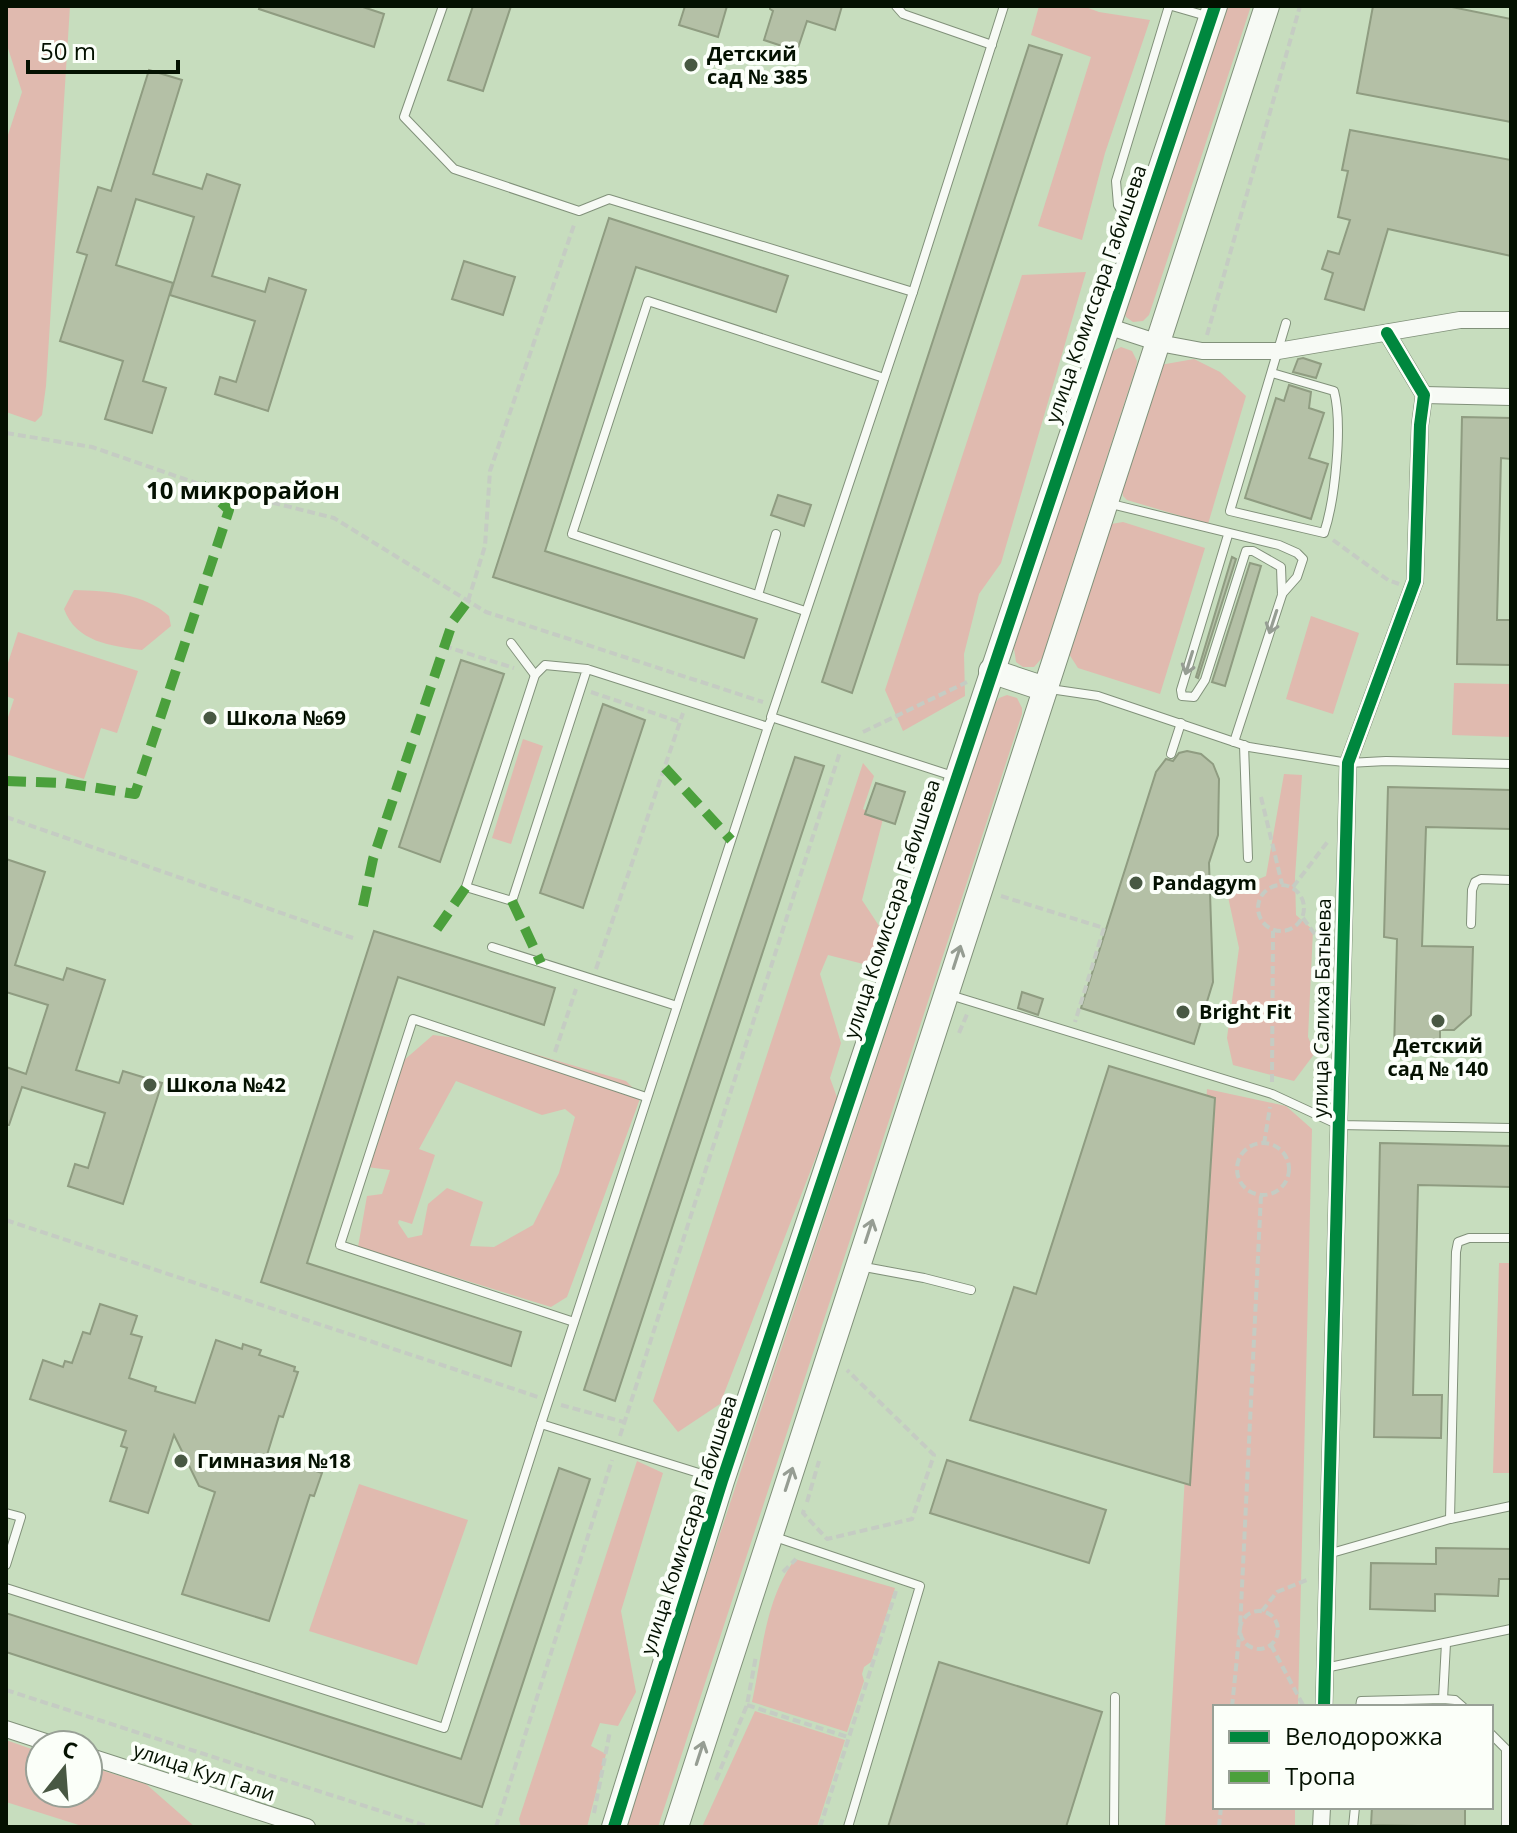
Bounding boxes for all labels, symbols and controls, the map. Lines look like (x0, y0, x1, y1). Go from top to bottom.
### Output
scale bar (28, 24, 178, 74)
text: 50 m (40, 34, 96, 67)
place label: Детский сад № 385 (707, 40, 808, 90)
marker: Детский сад № 385 (682, 56, 700, 74)
street label: улица Комиссара Габишева (1039, 161, 1152, 426)
district label: 10 микрорайон (146, 473, 340, 506)
one-way arrow (1265, 609, 1280, 635)
one-way arrow (1181, 649, 1196, 675)
place label: Школа №69 (226, 704, 346, 731)
marker: Школа №69 (201, 709, 219, 727)
street label: улица Комиссара Габишева (837, 776, 946, 1042)
place label: Pandagym (1152, 869, 1257, 896)
marker: Pandagym (1127, 874, 1145, 892)
street label: улица Салиха Батыева (1306, 898, 1337, 1118)
one-way arrow (951, 945, 966, 970)
place label: Bright Fit (1199, 998, 1292, 1025)
marker: Bright Fit (1174, 1003, 1192, 1021)
marker: Детский сад № 140 (1429, 1012, 1447, 1030)
place label: Детский сад № 140 (1388, 1032, 1488, 1082)
place label: Школа №42 (166, 1071, 286, 1098)
marker: Школа №42 (141, 1076, 159, 1094)
one-way arrow (862, 1219, 877, 1244)
street label: улица Комиссара Габишева (634, 1392, 743, 1658)
place label: Гимназия №18 (197, 1447, 351, 1474)
marker: Гимназия №18 (172, 1452, 190, 1470)
one-way arrow (782, 1466, 797, 1491)
legend (1213, 1705, 1493, 1809)
text: Велодорожка (1285, 1719, 1443, 1752)
north arrow (24, 1729, 104, 1809)
text: С (59, 1733, 81, 1765)
street label: улица Кул Гали (130, 1736, 278, 1807)
one-way arrow (694, 1740, 709, 1765)
text: Тропа (1285, 1759, 1356, 1792)

